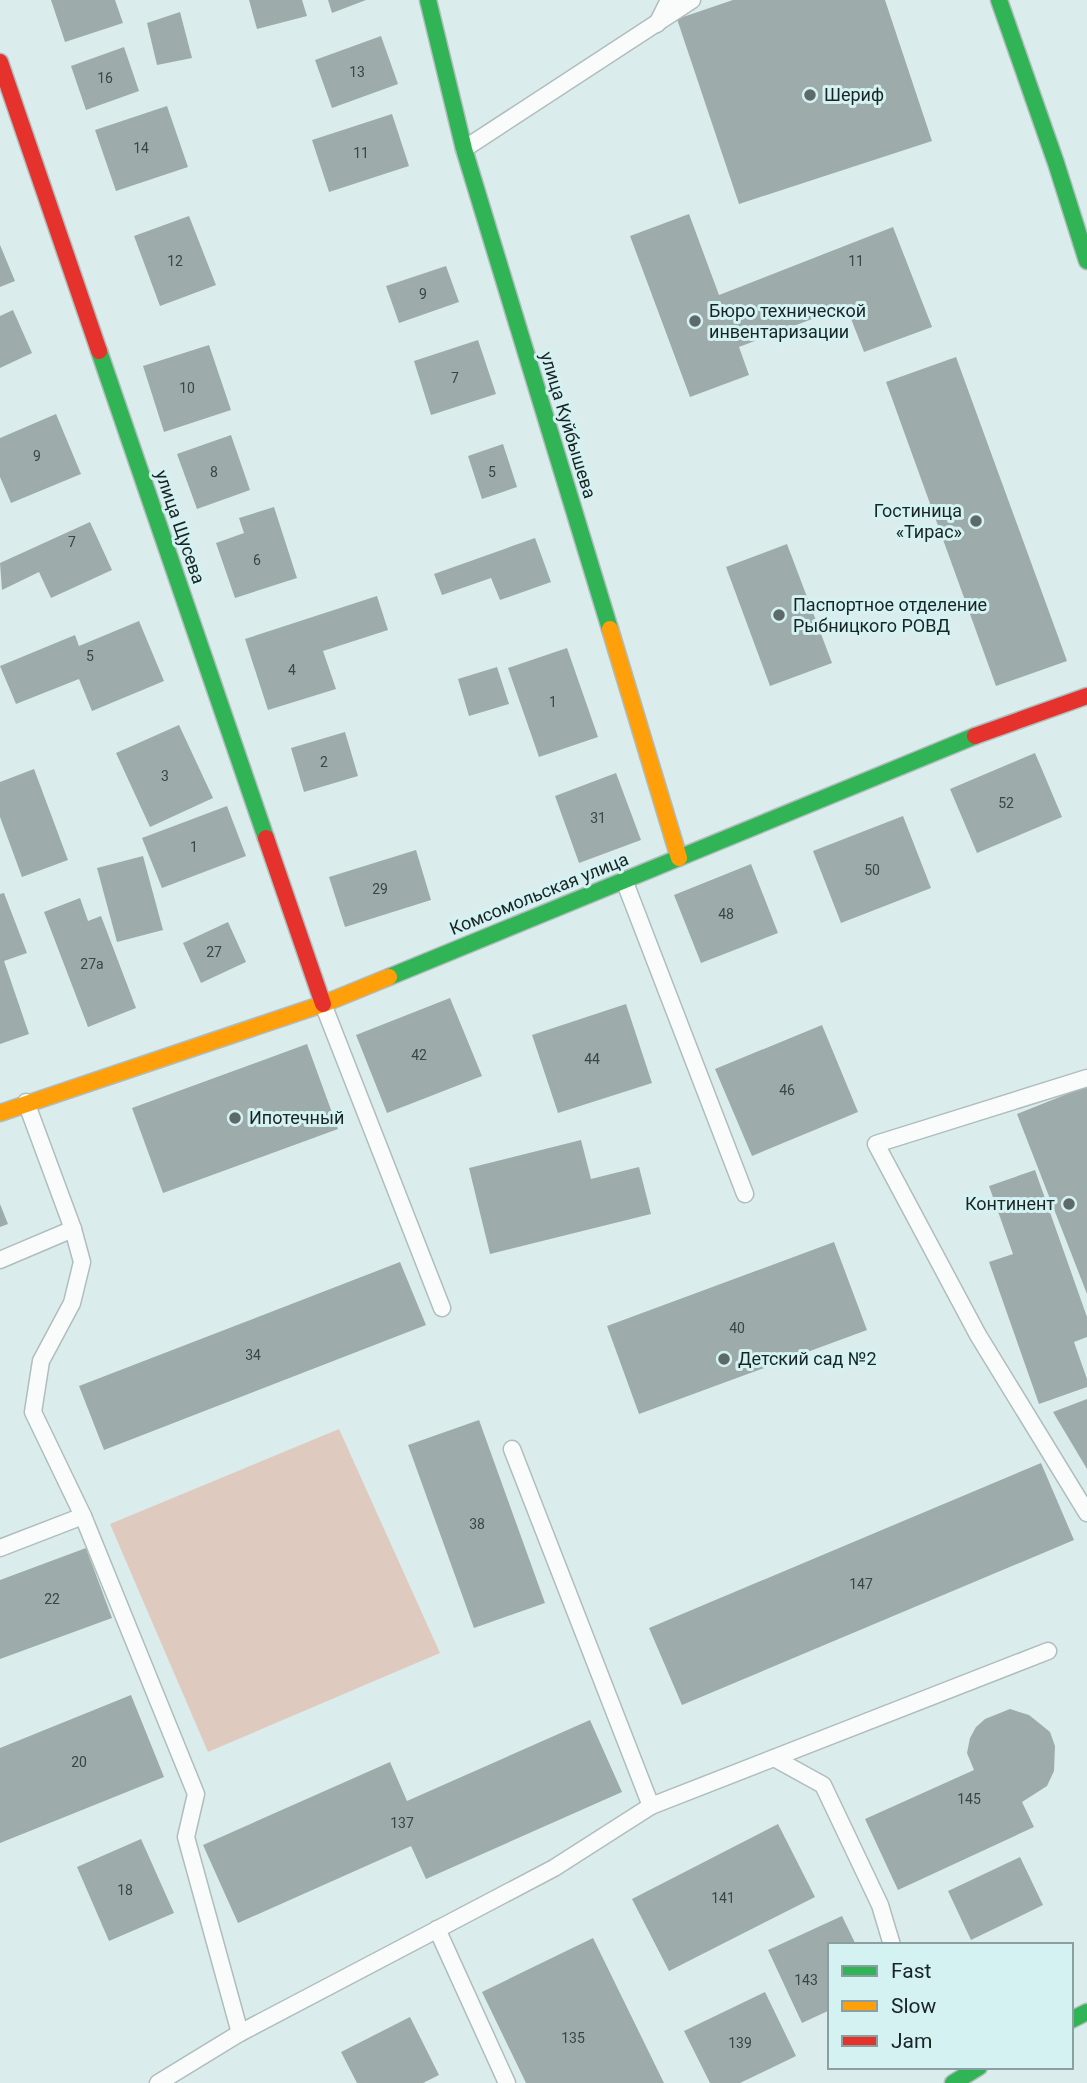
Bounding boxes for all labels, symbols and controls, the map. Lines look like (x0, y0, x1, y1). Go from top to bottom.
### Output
house number: 13 (349, 64, 365, 80)
house number: 16 (97, 70, 113, 86)
place label: Шериф (824, 84, 884, 105)
marker: Шериф (802, 87, 818, 103)
house number: 14 (133, 140, 149, 156)
house number: 11 (353, 145, 369, 161)
house number: 12 (167, 253, 183, 269)
house number: 11 (848, 253, 864, 269)
house number: 9 (419, 286, 427, 302)
place label: Бюро технической инвентаризации (709, 300, 866, 342)
marker: Бюро технической инвентаризации (687, 313, 703, 329)
street label: улица Куйбышева (536, 349, 601, 501)
house number: 7 (451, 370, 459, 386)
house number: 10 (179, 380, 195, 396)
house number: 9 (33, 448, 41, 464)
house number: 8 (210, 464, 218, 480)
house number: 5 (488, 464, 496, 480)
street label: улица Щусева (151, 467, 210, 586)
place label: Гостиница «Тирас» (874, 500, 962, 542)
marker: Гостиница «Тирас» (968, 513, 984, 529)
house number: 7 (68, 534, 76, 550)
house number: 6 (253, 552, 261, 568)
place label: Паспортное отделение Рыбницкого РОВД (793, 594, 987, 636)
marker: Паспортное отделение Рыбницкого РОВД (771, 607, 787, 623)
house number: 5 (86, 648, 94, 664)
house number: 4 (288, 662, 296, 678)
house number: 1 (549, 694, 557, 710)
house number: 2 (320, 754, 328, 770)
house number: 3 (161, 768, 169, 784)
house number: 52 (998, 795, 1014, 811)
house number: 31 (590, 810, 606, 826)
house number: 1 (190, 839, 198, 855)
street label: Комсомольская улица (446, 848, 631, 939)
house number: 50 (864, 862, 880, 878)
house number: 29 (372, 881, 388, 897)
house number: 48 (718, 906, 734, 922)
house number: 27 (206, 944, 222, 960)
house number: 27а (80, 956, 104, 972)
house number: 42 (411, 1047, 427, 1063)
house number: 44 (584, 1051, 600, 1067)
house number: 46 (779, 1082, 795, 1098)
place label: Ипотечный (249, 1107, 344, 1128)
marker: Ипотечный (227, 1110, 243, 1126)
place label: Континент (965, 1193, 1055, 1214)
marker: Континент (1061, 1196, 1077, 1212)
house number: 40 (729, 1320, 745, 1336)
house number: 34 (245, 1347, 261, 1363)
place label: Детский сад №2 (738, 1348, 877, 1369)
marker: Детский сад №2 (716, 1351, 732, 1367)
house number: 38 (469, 1516, 485, 1532)
house number: 147 (849, 1576, 873, 1592)
house number: 22 (44, 1591, 60, 1607)
house number: 20 (71, 1754, 87, 1770)
house number: 145 (957, 1791, 981, 1807)
house number: 137 (390, 1815, 414, 1831)
house number: 18 (117, 1882, 133, 1898)
house number: 141 (711, 1890, 735, 1906)
legend (828, 1943, 1073, 2069)
text: Fast (891, 1959, 932, 1983)
house number: 143 (794, 1972, 818, 1988)
text: Slow (891, 1994, 937, 2018)
text: Jam (891, 2029, 932, 2053)
house number: 135 (561, 2030, 585, 2046)
house number: 139 (728, 2035, 752, 2051)

